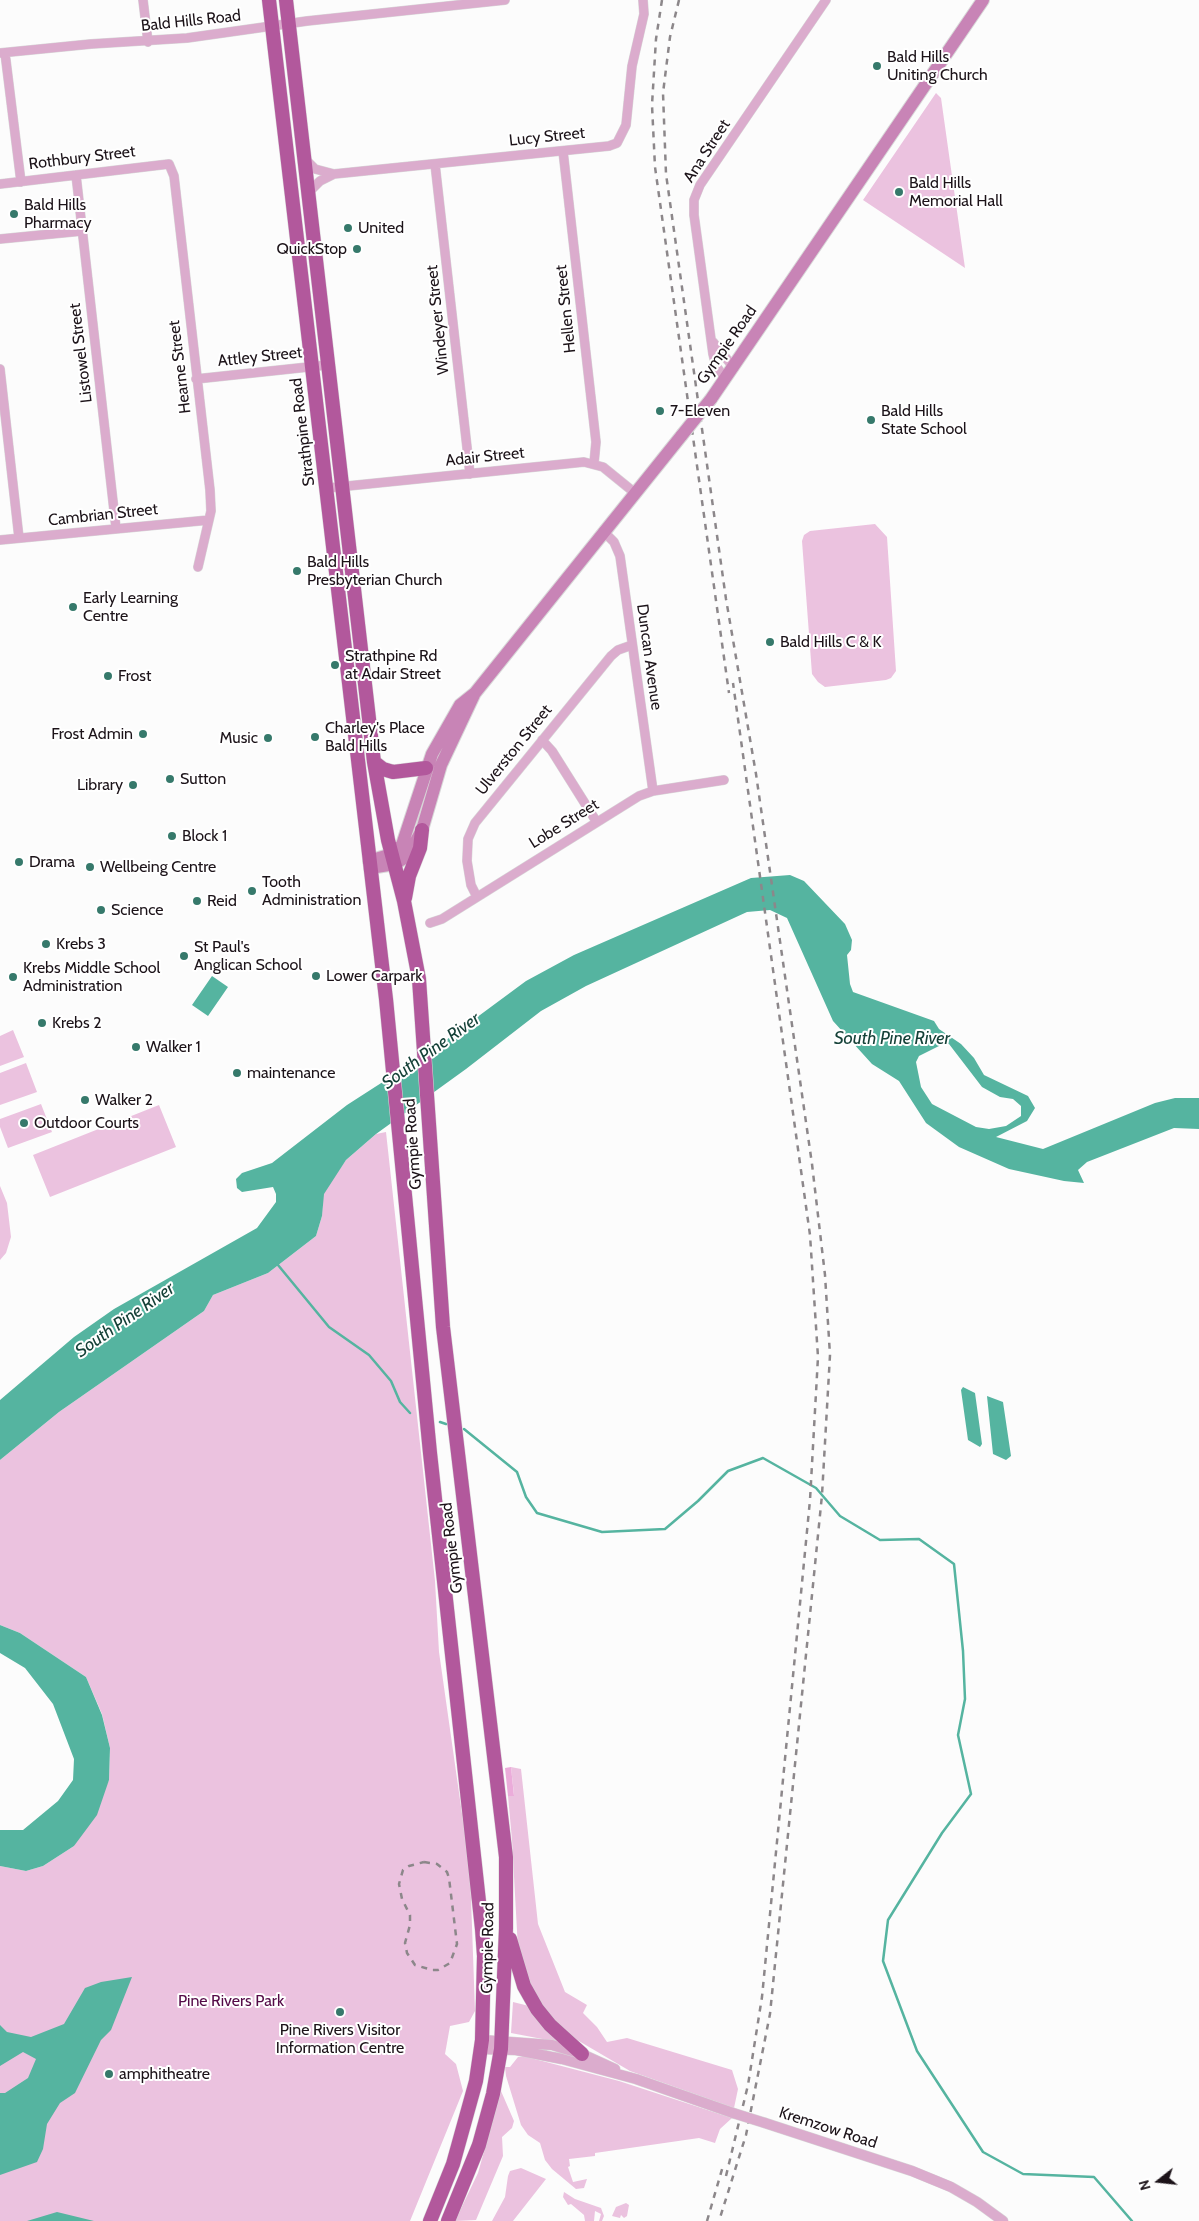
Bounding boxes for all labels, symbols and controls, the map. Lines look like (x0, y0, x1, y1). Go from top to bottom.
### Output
street label: Bald Hills Road (140, 6, 242, 36)
place label: Bald Hills Uniting Church (887, 47, 988, 85)
marker: Bald Hills Uniting Church (871, 60, 883, 72)
street label: Ana Street (680, 116, 734, 186)
street label: Lucy Street (508, 123, 586, 151)
street label: Rothbury Street (28, 142, 136, 174)
place label: Bald Hills Memorial Hall (909, 173, 1003, 211)
marker: Bald Hills Memorial Hall (893, 186, 905, 198)
place label: Bald Hills Pharmacy (24, 195, 92, 233)
marker: Bald Hills Pharmacy (8, 208, 20, 220)
place label: United (358, 218, 404, 238)
marker: United (342, 222, 354, 234)
place label: QuickStop (276, 239, 347, 259)
marker: QuickStop (351, 243, 363, 255)
street label: Windeyer Street (423, 264, 453, 376)
street label: Hellen Street (552, 264, 580, 354)
street label: Listowel Street (65, 302, 97, 404)
street label: Gympie Road (693, 302, 761, 388)
street label: Hearne Street (165, 319, 195, 415)
street label: Attley Street (217, 343, 303, 371)
street label: Strathpine Road (287, 377, 319, 487)
place label: 7-Eleven (670, 401, 730, 421)
place label: Bald Hills State School (881, 401, 967, 439)
marker: 7-Eleven (654, 405, 666, 417)
marker: Bald Hills State School (865, 414, 877, 426)
street label: Adair Street (445, 443, 525, 471)
street label: Cambrian Street (47, 500, 159, 530)
place label: Bald Hills Presbyterian Church (307, 552, 442, 590)
marker: Bald Hills Presbyterian Church (291, 565, 303, 577)
place label: Early Learning Centre (83, 588, 178, 626)
marker: Early Learning Centre (67, 601, 79, 613)
street label: Duncan Avenue (632, 603, 666, 711)
place label: Bald Hills C & K (780, 632, 882, 652)
marker: Bald Hills C & K (764, 636, 776, 648)
place label: Strathpine Rd at Adair Street (345, 646, 441, 684)
marker: Strathpine Rd at Adair Street (329, 659, 341, 671)
place label: Frost (118, 666, 151, 686)
marker: Frost (102, 670, 114, 682)
street label: Ulverston Street (472, 701, 556, 799)
place label: Charley's Place Bald Hills (325, 718, 425, 756)
place label: Frost Admin (51, 724, 133, 744)
marker: Frost Admin (137, 728, 149, 740)
place label: Music (220, 728, 258, 748)
marker: Charley's Place Bald Hills (309, 731, 321, 743)
marker: Music (262, 732, 274, 744)
place label: Sutton (180, 769, 226, 789)
marker: Sutton (164, 773, 176, 785)
place label: Library (77, 775, 123, 795)
marker: Library (127, 779, 139, 791)
street label: Lobe Street (526, 795, 602, 853)
place label: Block 1 (182, 826, 227, 846)
marker: Block 1 (166, 830, 178, 842)
place label: Drama (29, 852, 75, 872)
marker: Drama (13, 856, 25, 868)
place label: Wellbeing Centre (100, 857, 216, 877)
marker: Wellbeing Centre (84, 861, 96, 873)
place label: Tooth Administration (262, 872, 361, 910)
marker: Tooth Administration (246, 885, 258, 897)
place label: Reid (207, 891, 237, 911)
marker: Reid (191, 895, 203, 907)
place label: Science (111, 900, 163, 920)
marker: Science (95, 904, 107, 916)
place label: Krebs 3 (56, 934, 106, 954)
place label: St Paul's Anglican School (194, 937, 302, 975)
marker: Krebs 3 (40, 938, 52, 950)
marker: St Paul's Anglican School (178, 950, 190, 962)
place label: Krebs Middle School Administration (23, 958, 160, 996)
place label: Lower Carpark (326, 966, 422, 986)
marker: Lower Carpark (310, 970, 322, 982)
marker: Krebs Middle School Administration (7, 971, 19, 983)
water label: South Pine River (378, 1008, 484, 1094)
place label: Krebs 2 (52, 1013, 102, 1033)
marker: Krebs 2 (36, 1017, 48, 1029)
water label: South Pine River (834, 1028, 950, 1050)
place label: Walker 1 (146, 1037, 201, 1057)
marker: Walker 1 (130, 1041, 142, 1053)
place label: maintenance (247, 1063, 335, 1083)
marker: maintenance (231, 1067, 243, 1079)
place label: Walker 2 (95, 1090, 153, 1110)
marker: Walker 2 (79, 1094, 91, 1106)
street label: Gympie Road (400, 1098, 426, 1190)
place label: Outdoor Courts (34, 1113, 139, 1133)
marker: Outdoor Courts (18, 1117, 30, 1129)
water label: South Pine River (71, 1278, 179, 1362)
street label: Gympie Road (437, 1501, 467, 1595)
street label: Gympie Road (478, 1902, 498, 1994)
park label: Pine Rivers Park (178, 1991, 284, 2011)
marker: Pine Rivers Visitor Information Centre (334, 2006, 346, 2018)
place label: Pine Rivers Visitor Information Centre (276, 2020, 404, 2058)
place label: amphitheatre (119, 2064, 210, 2084)
marker: amphitheatre (103, 2068, 115, 2080)
street label: Kremzow Road (776, 2103, 880, 2153)
north arrow (1134, 2156, 1184, 2206)
text: N (1135, 2178, 1155, 2192)

